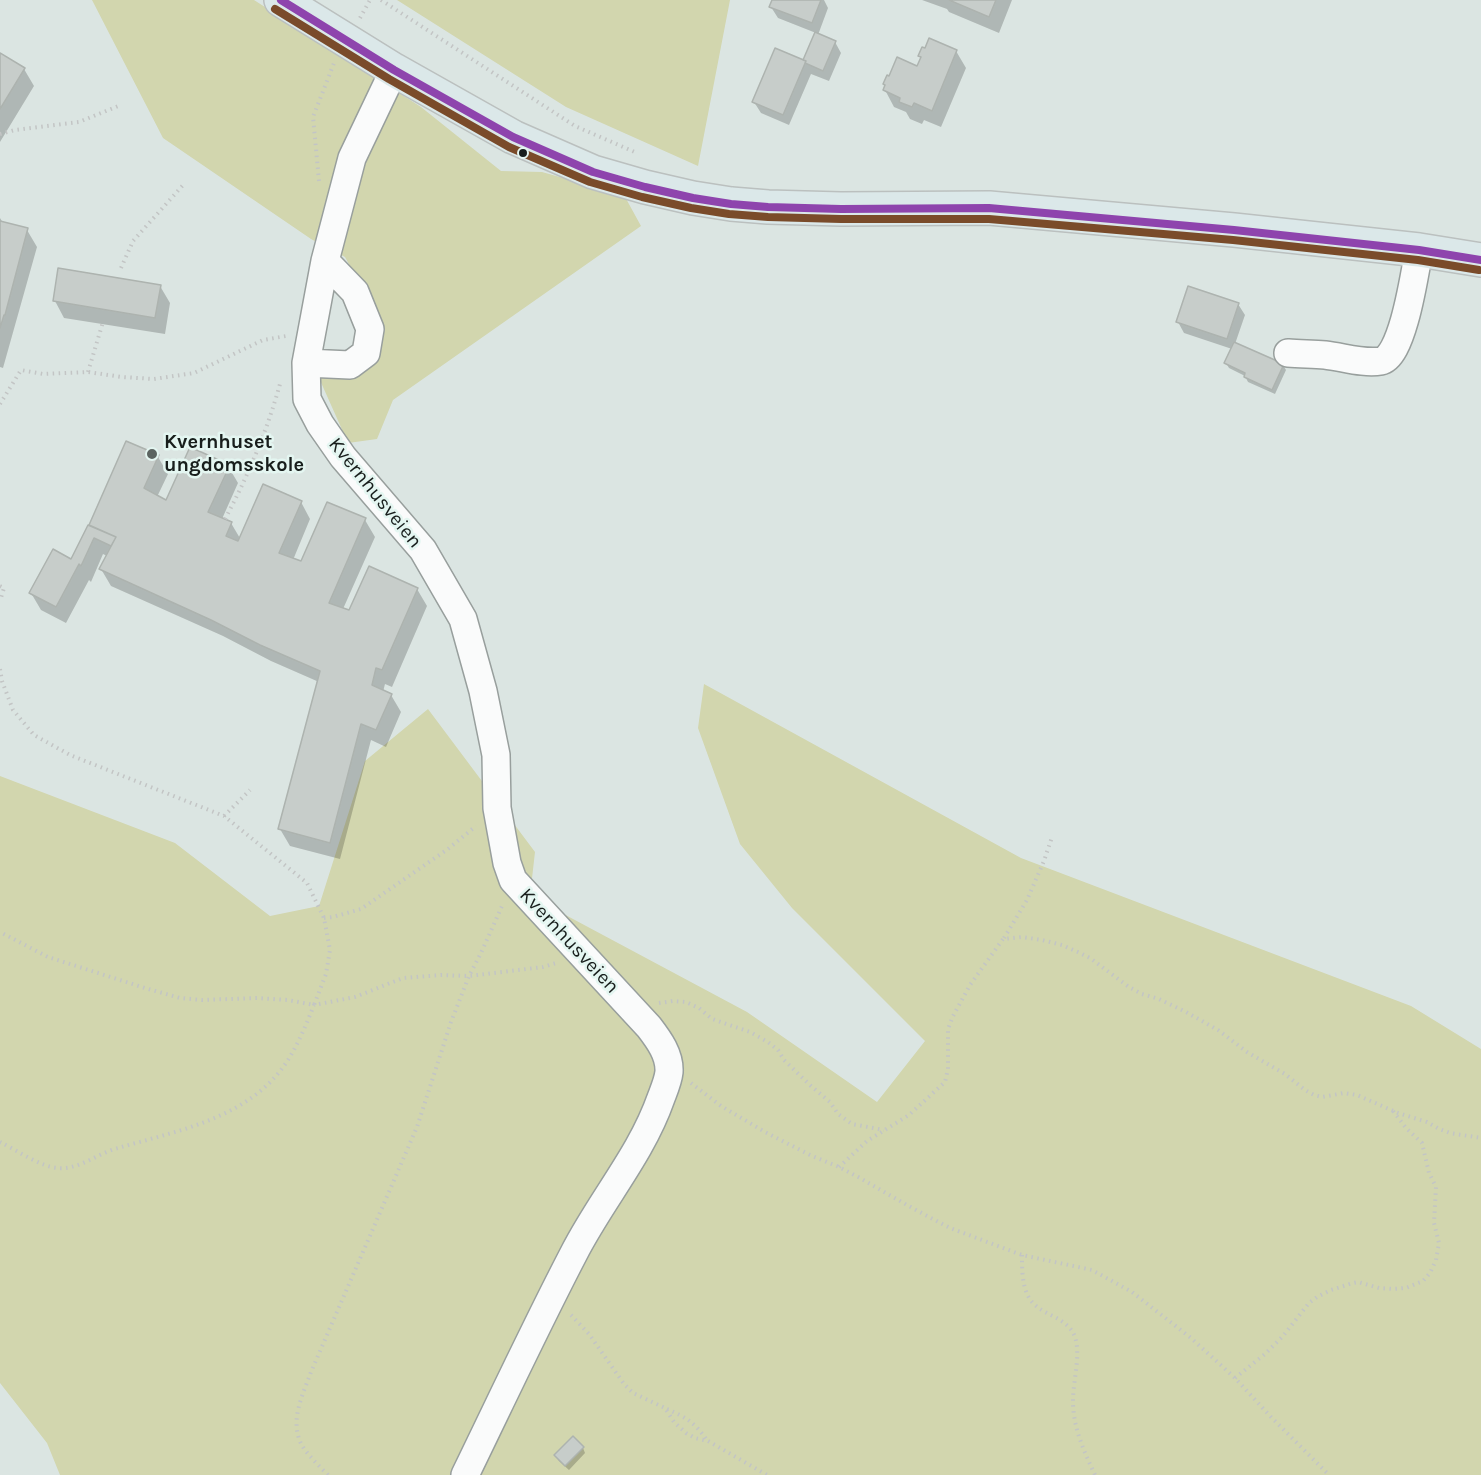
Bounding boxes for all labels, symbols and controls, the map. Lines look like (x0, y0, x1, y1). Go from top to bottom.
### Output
unlabelled marker (517, 147, 529, 159)
place label: Kvernhuset ungdomsskole (164, 430, 304, 477)
street label: Kvernhusveien (323, 433, 427, 553)
marker: Kvernhuset ungdomsskole (145, 447, 159, 461)
street label: Kvernhusveien (514, 883, 624, 999)

